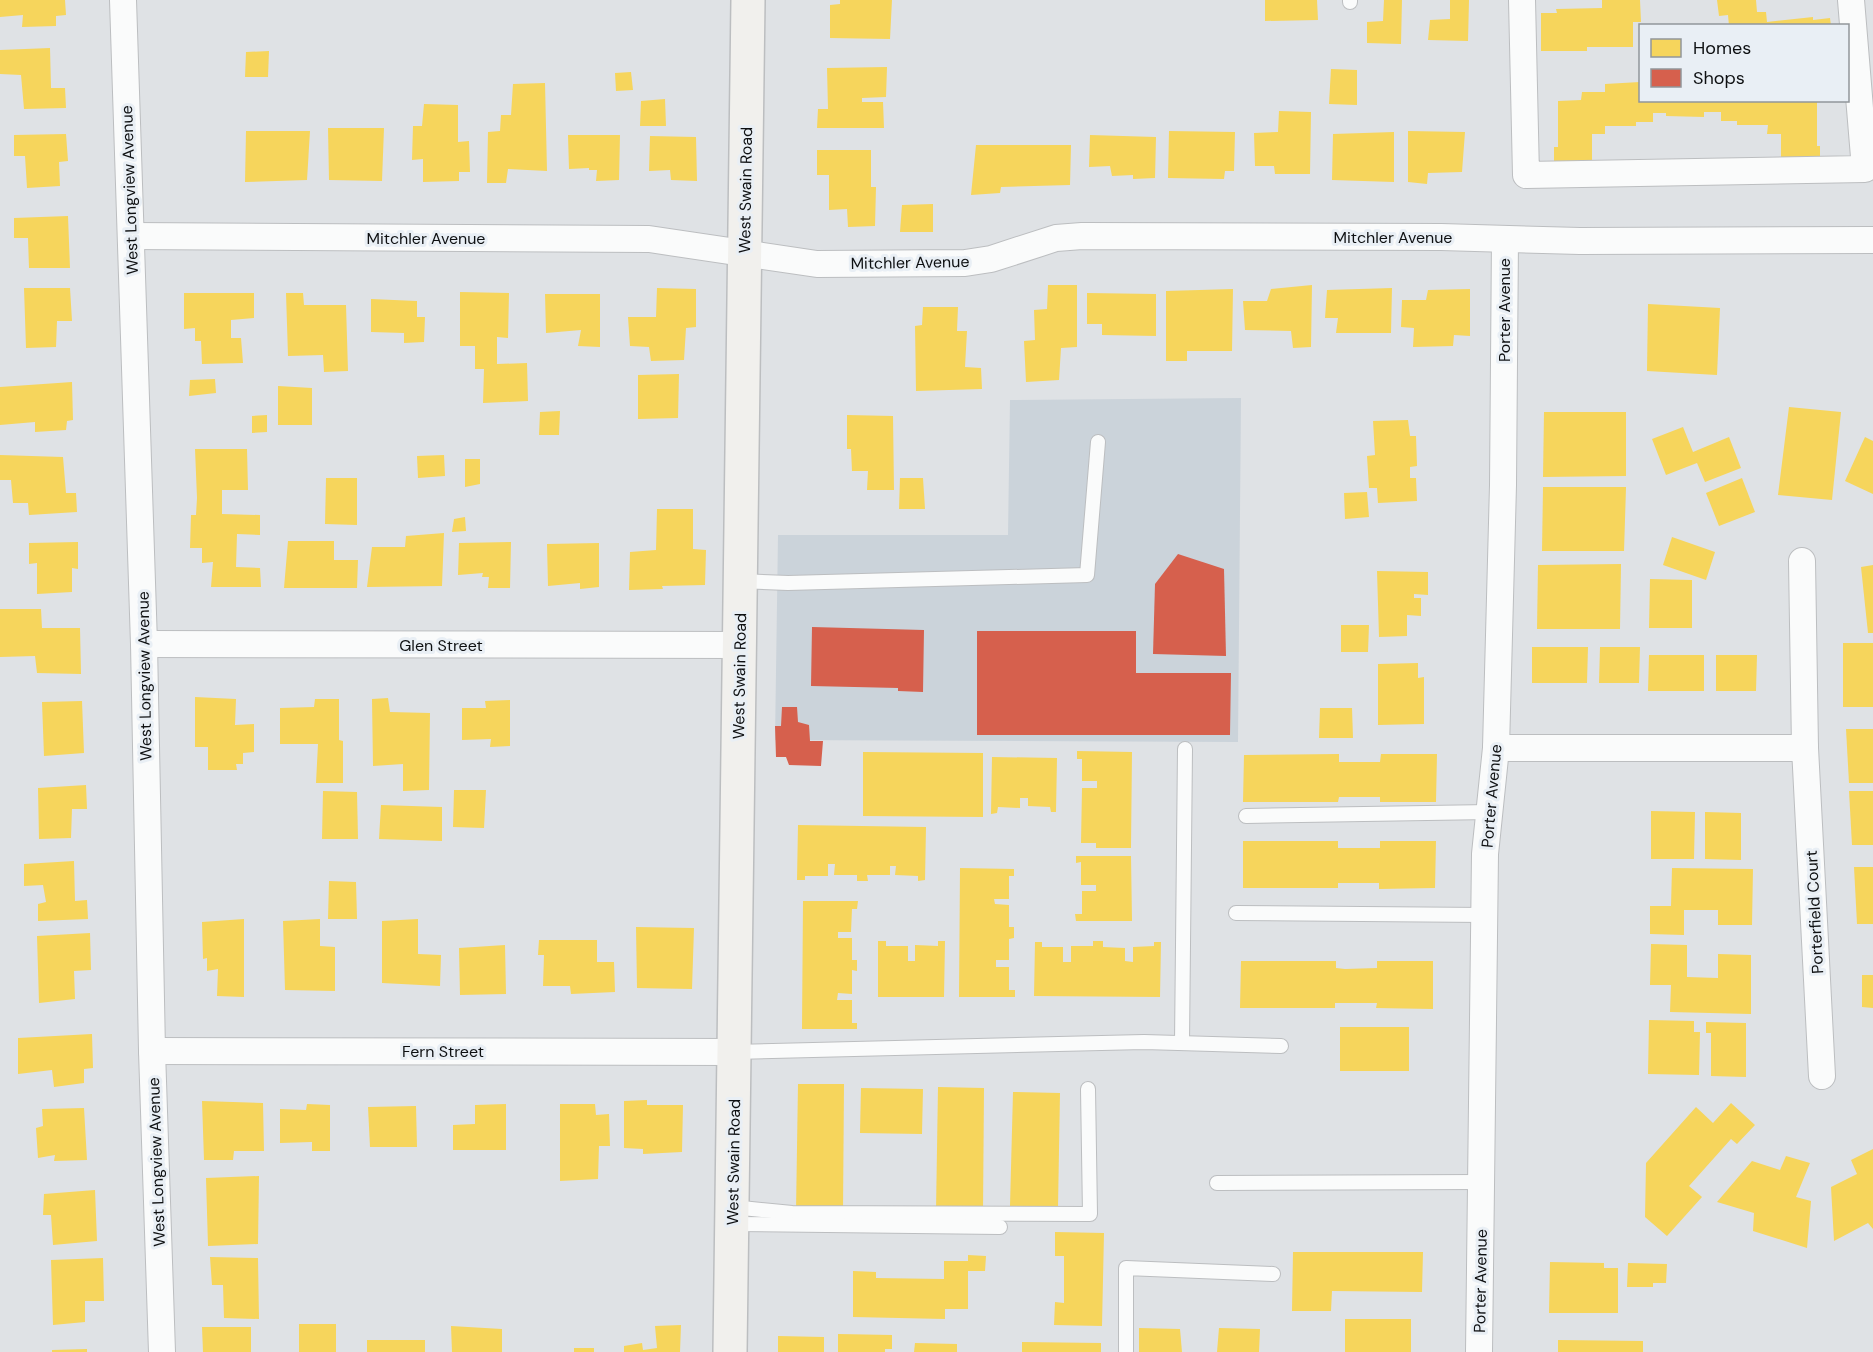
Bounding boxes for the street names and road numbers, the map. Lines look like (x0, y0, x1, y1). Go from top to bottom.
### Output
street label: West Longview Avenue (116, 105, 143, 275)
street label: West Swain Road (734, 127, 757, 253)
street label: Mitchler Avenue (1334, 227, 1452, 248)
street label: Mitchler Avenue (367, 228, 485, 249)
street label: Mitchler Avenue (850, 251, 970, 274)
street label: Porter Avenue (1494, 258, 1515, 362)
street label: West Longview Avenue (133, 591, 156, 761)
street label: West Swain Road (728, 613, 751, 739)
street label: Glen Street (399, 635, 483, 656)
street label: Porter Avenue (1477, 743, 1506, 849)
street label: Porterfield Court (1801, 850, 1828, 974)
street label: Fern Street (402, 1041, 484, 1062)
street label: West Longview Avenue (143, 1077, 170, 1247)
street label: West Swain Road (722, 1099, 745, 1225)
street label: Porter Avenue (1469, 1229, 1492, 1333)

